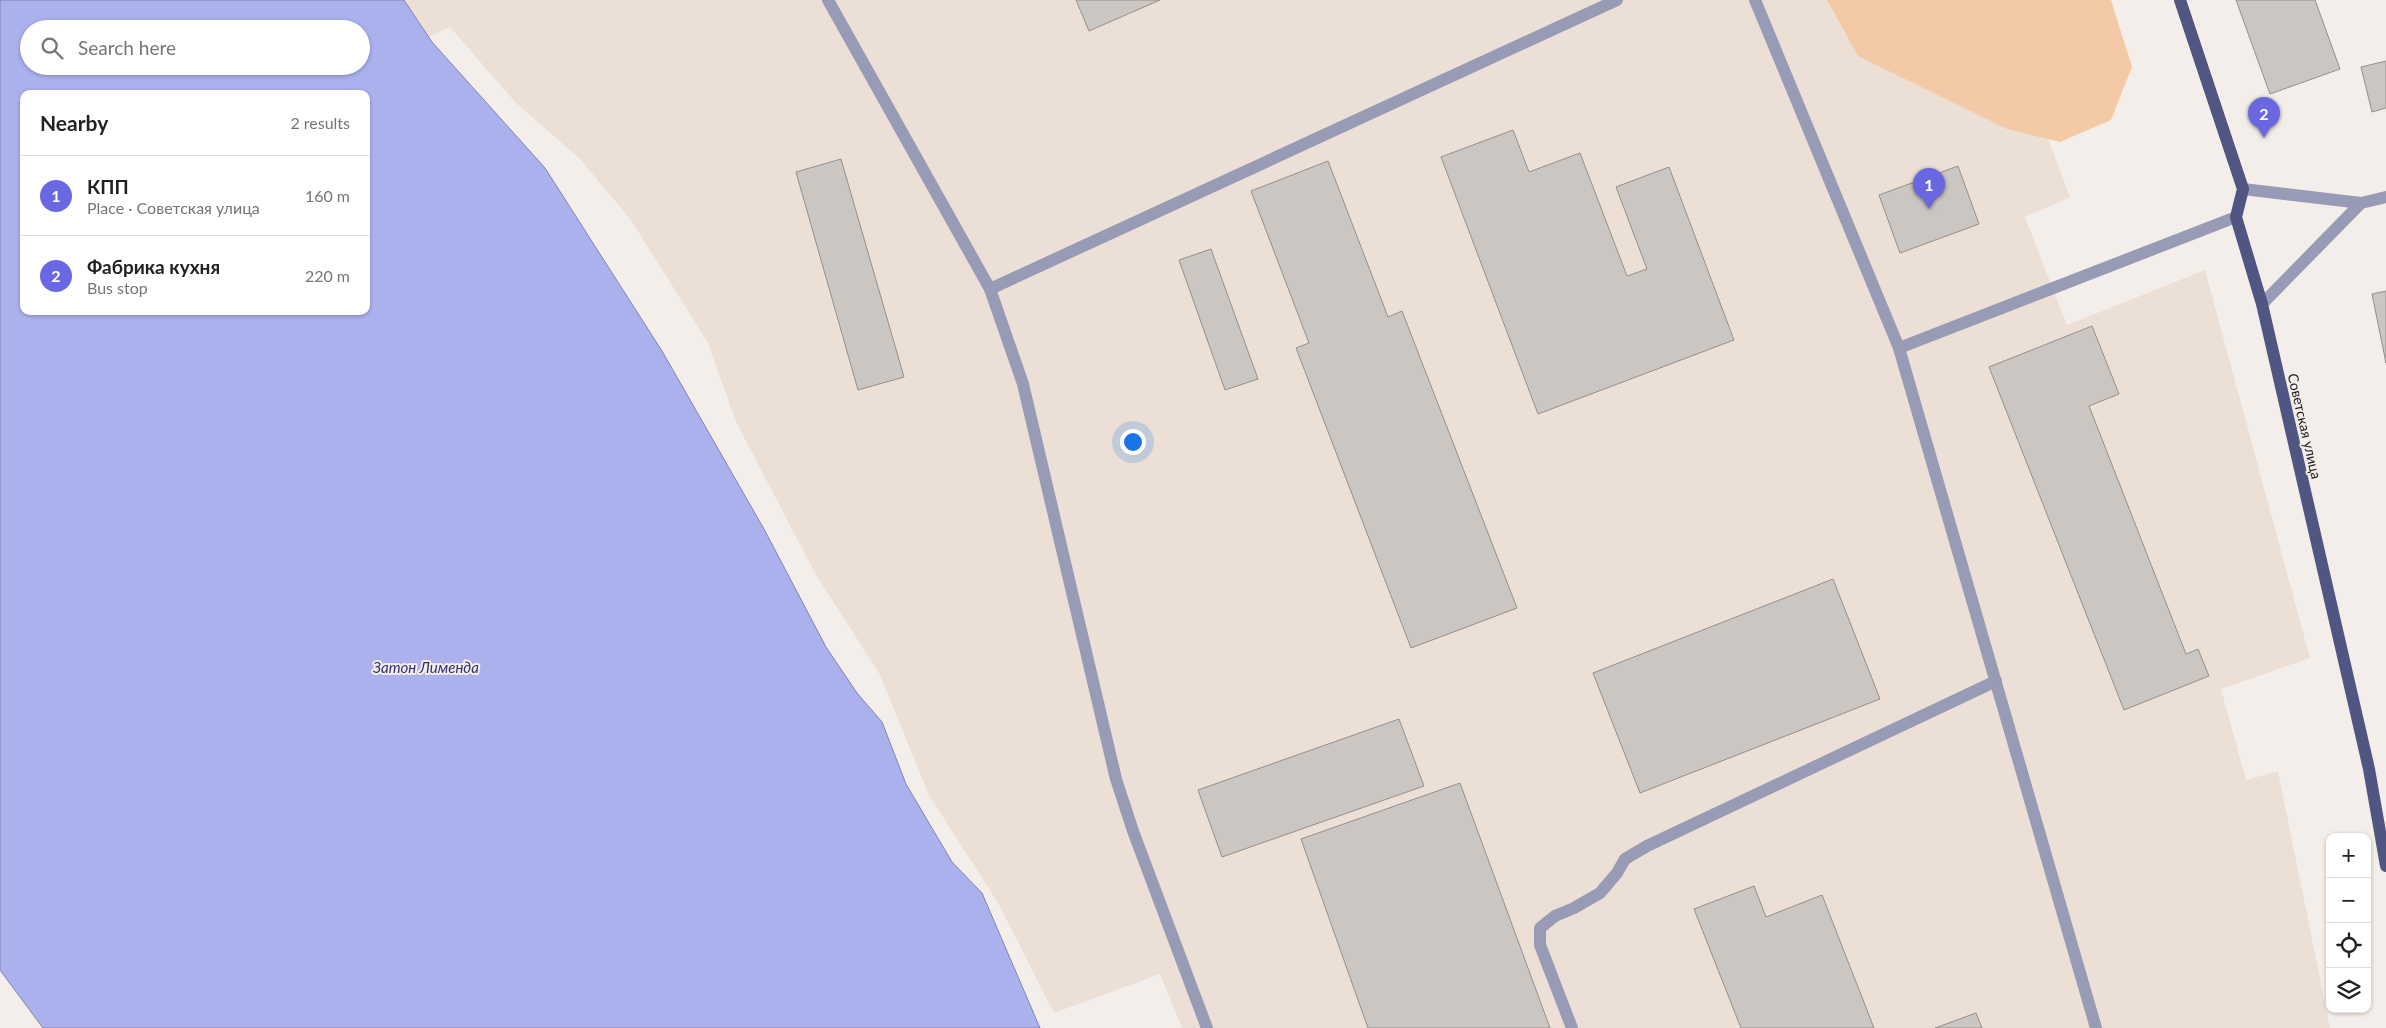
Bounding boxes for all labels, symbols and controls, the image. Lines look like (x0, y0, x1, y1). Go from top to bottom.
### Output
search box (20, 20, 370, 75)
icon: search (38, 34, 66, 62)
text: Search here (78, 36, 176, 59)
pin: 2 (2248, 97, 2280, 138)
text: Nearby (40, 110, 108, 135)
text: 2 results (290, 113, 350, 132)
pin: 1 (1913, 168, 1945, 209)
text: КПП (87, 175, 129, 198)
text: 1 (51, 186, 61, 205)
text: 160 m (305, 186, 350, 205)
text: Place · Советская улица (87, 198, 260, 217)
text: Фабрика кухня (87, 255, 220, 278)
text: 2 (51, 266, 61, 285)
text: 220 m (305, 266, 350, 285)
text: Bus stop (87, 278, 148, 297)
street label: Советская улица (2285, 372, 2325, 480)
your location (1120, 429, 1146, 455)
water label: Затон Лименда (372, 658, 479, 676)
map controls (2326, 833, 2371, 1013)
button: + (2326, 833, 2371, 878)
button: − (2326, 878, 2371, 923)
button: locate (2326, 923, 2371, 968)
button: layers (2326, 968, 2371, 1013)

